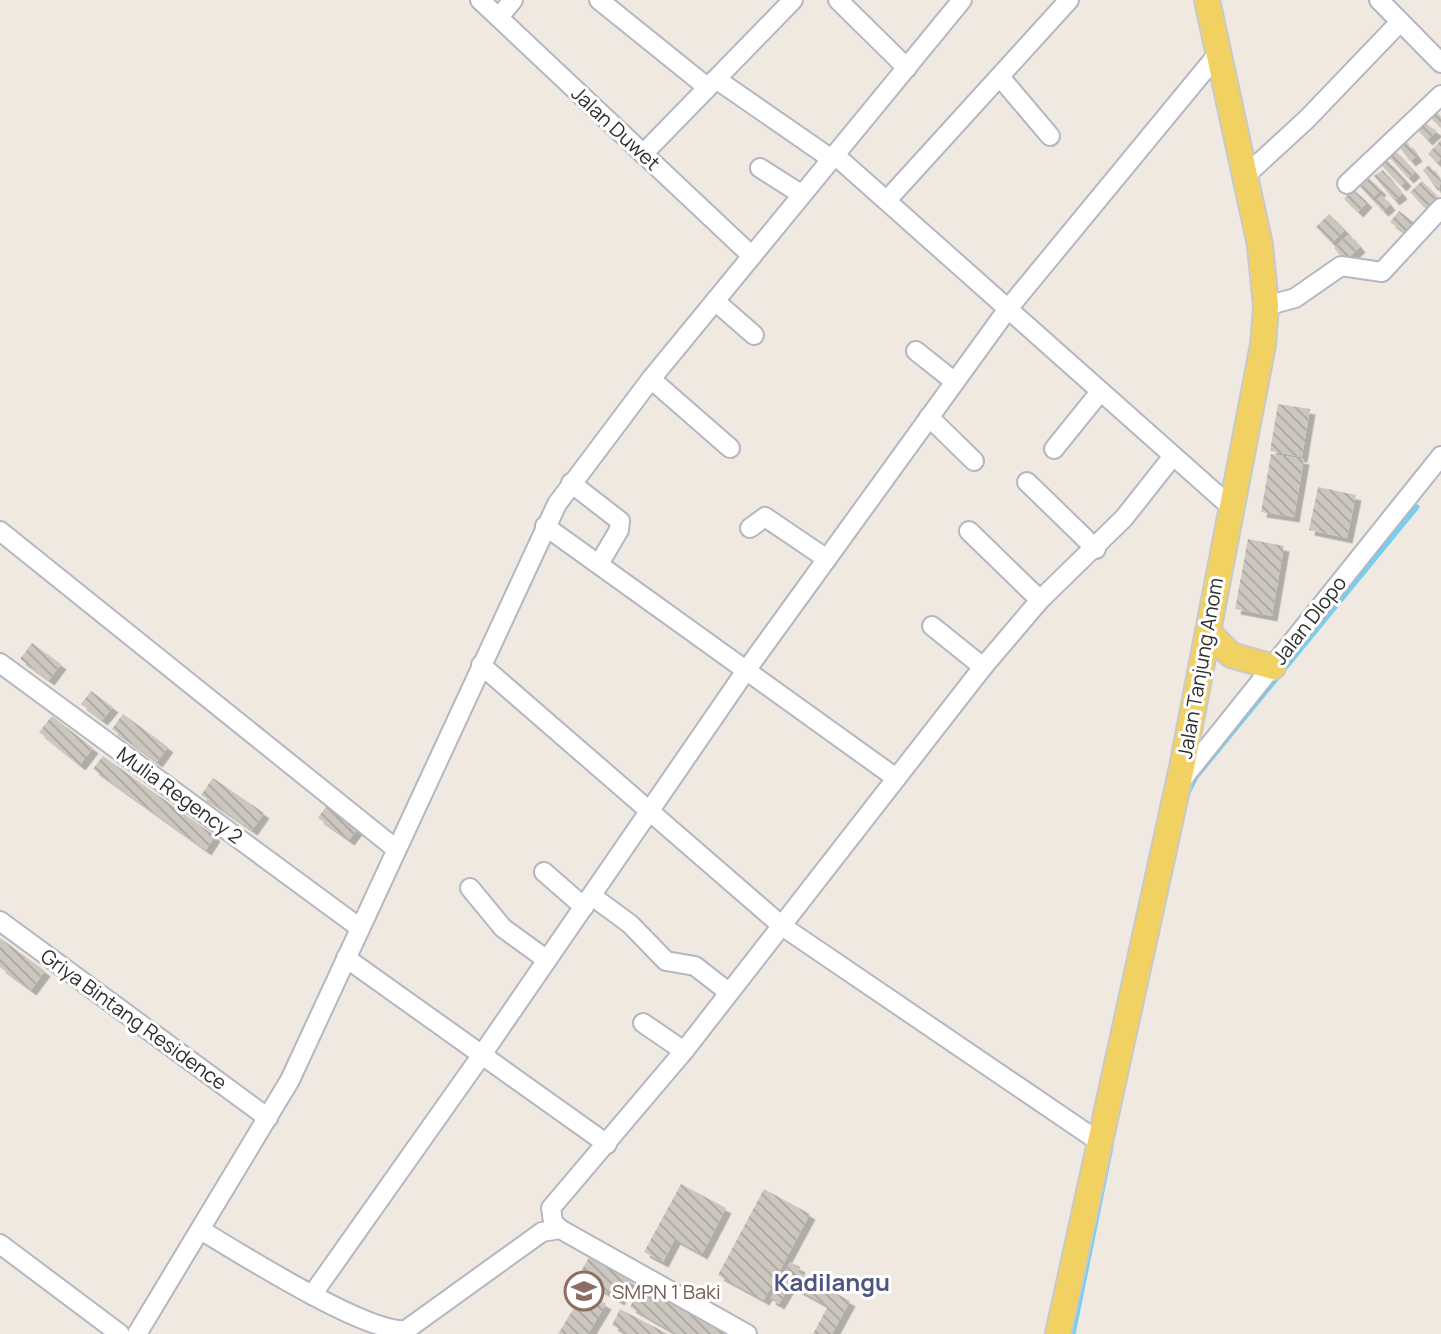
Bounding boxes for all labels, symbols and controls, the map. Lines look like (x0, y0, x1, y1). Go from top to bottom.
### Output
street label: Jalan Duwet (566, 80, 666, 176)
street label: Jalan Dlopo (1266, 570, 1352, 670)
street label: Jalan Tanjung Anom (1171, 575, 1229, 761)
street label: Mulia Regency 2 (112, 740, 248, 850)
street label: Griya Bintang Residence (36, 942, 232, 1096)
district label: Kadilangu (774, 1265, 890, 1298)
school or university icon: SMPN 1 Baki (563, 1270, 605, 1312)
place label: SMPN 1 Baki (612, 1278, 721, 1305)

